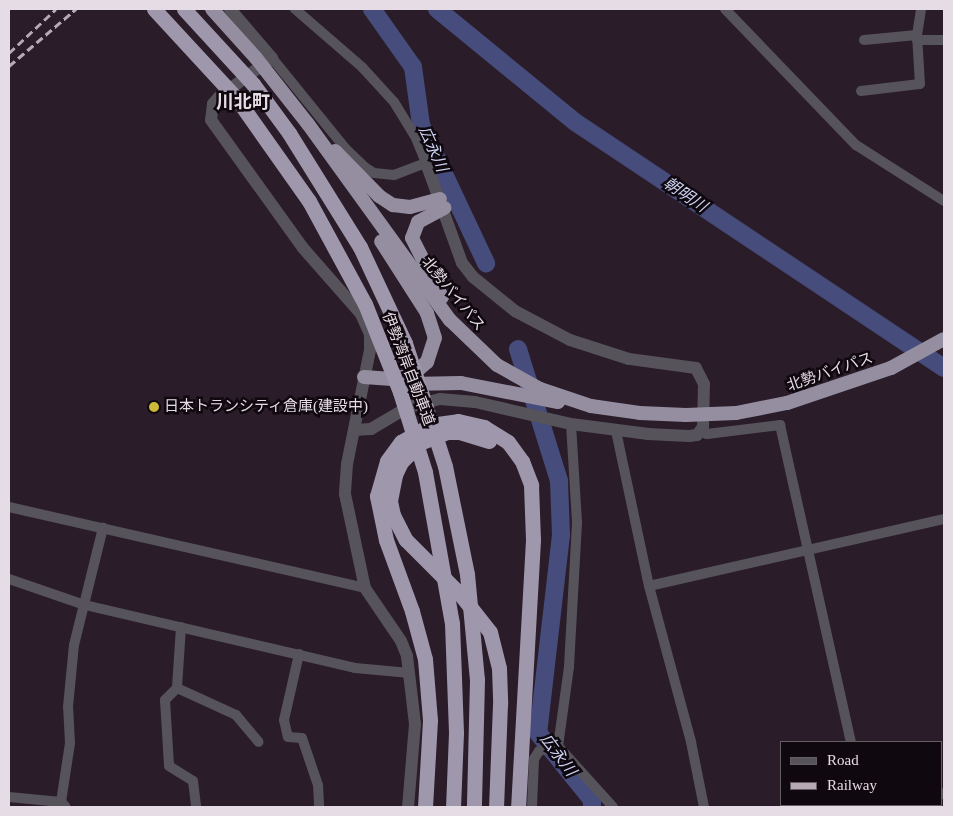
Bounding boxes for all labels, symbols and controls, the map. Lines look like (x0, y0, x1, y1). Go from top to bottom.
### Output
district label: 川北町 (216, 91, 270, 113)
water label: 広永川 (414, 123, 452, 175)
water label: 朝明川 (660, 174, 710, 216)
street label: 北勢バイパス (418, 253, 488, 335)
street label: 伊勢湾岸自動車道 (378, 310, 438, 428)
street label: 北勢バイパス (785, 349, 875, 395)
place label: 日本トランシティ倉庫(建設中) (164, 398, 369, 416)
marker: 日本トランシティ倉庫(建設中) (148, 401, 160, 413)
water label: 広永川 (536, 730, 580, 780)
legend (780, 741, 943, 806)
text: Road (827, 752, 859, 768)
text: Railway (827, 777, 877, 793)

